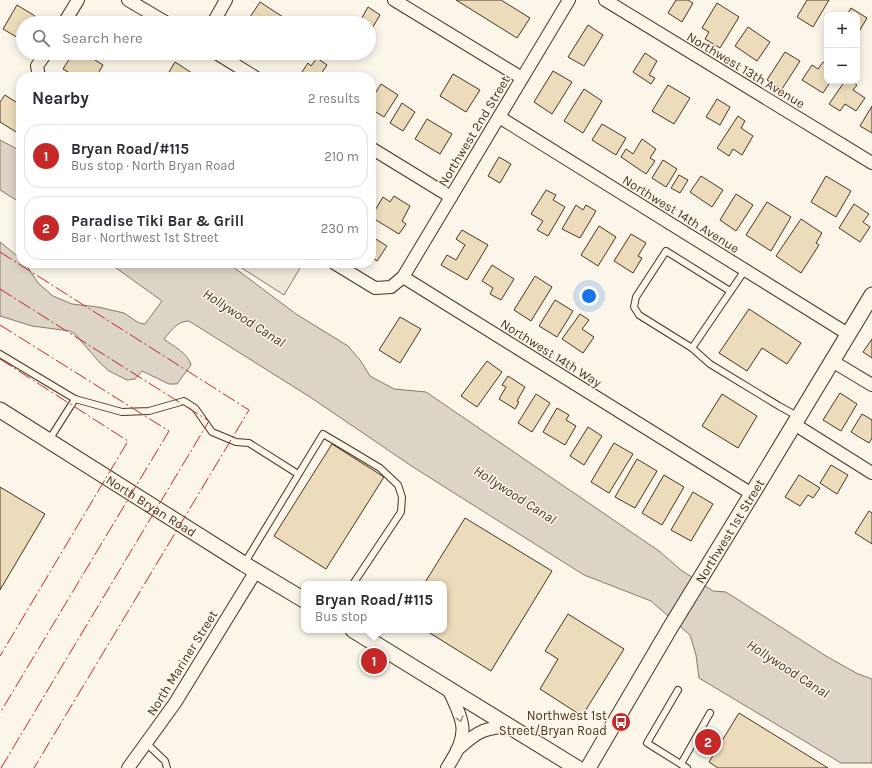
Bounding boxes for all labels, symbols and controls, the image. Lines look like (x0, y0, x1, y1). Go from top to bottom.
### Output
map controls (824, 12, 860, 84)
button: + (824, 12, 860, 48)
search box (16, 16, 376, 60)
icon: search (30, 27, 52, 49)
text: Search here (62, 29, 143, 47)
street label: Northwest 13th Avenue (684, 29, 808, 111)
button: − (824, 48, 860, 84)
street label: Northwest 2nd Street (435, 73, 513, 189)
text: Nearby (32, 88, 89, 108)
text: 2 results (308, 91, 360, 106)
text: Bryan Road/#115 (71, 140, 189, 158)
text: 1 (44, 149, 48, 164)
text: 210 m (324, 149, 359, 164)
text: Bus stop · North Bryan Road (71, 158, 235, 173)
street label: Northwest 14th Avenue (620, 172, 742, 256)
text: Paradise Tiki Bar & Grill (71, 212, 244, 230)
text: 2 (42, 221, 50, 236)
text: 230 m (321, 221, 359, 236)
text: Bar · Northwest 1st Street (71, 230, 219, 245)
water label: Hollywood Canal (200, 285, 289, 351)
your location (579, 286, 599, 306)
street label: Northwest 14th Way (498, 316, 604, 390)
water label: Hollywood Canal (471, 462, 560, 528)
street label: North Bryan Road (104, 472, 199, 540)
street label: Northwest 1st Street (692, 476, 767, 586)
popup (301, 581, 447, 633)
text: Bryan Road/#115 (315, 591, 433, 609)
street label: North Mariner Street (144, 608, 221, 718)
text: Bus stop (315, 609, 367, 624)
water label: Hollywood Canal (744, 636, 833, 702)
pin: 1 (361, 646, 387, 676)
place label: Northwest 1st Street/Bryan Road (499, 708, 607, 738)
bus stop icon: Northwest 1st Street/Bryan Road (610, 711, 632, 733)
one-way arrow (455, 715, 464, 722)
pin: 2 (695, 727, 721, 757)

